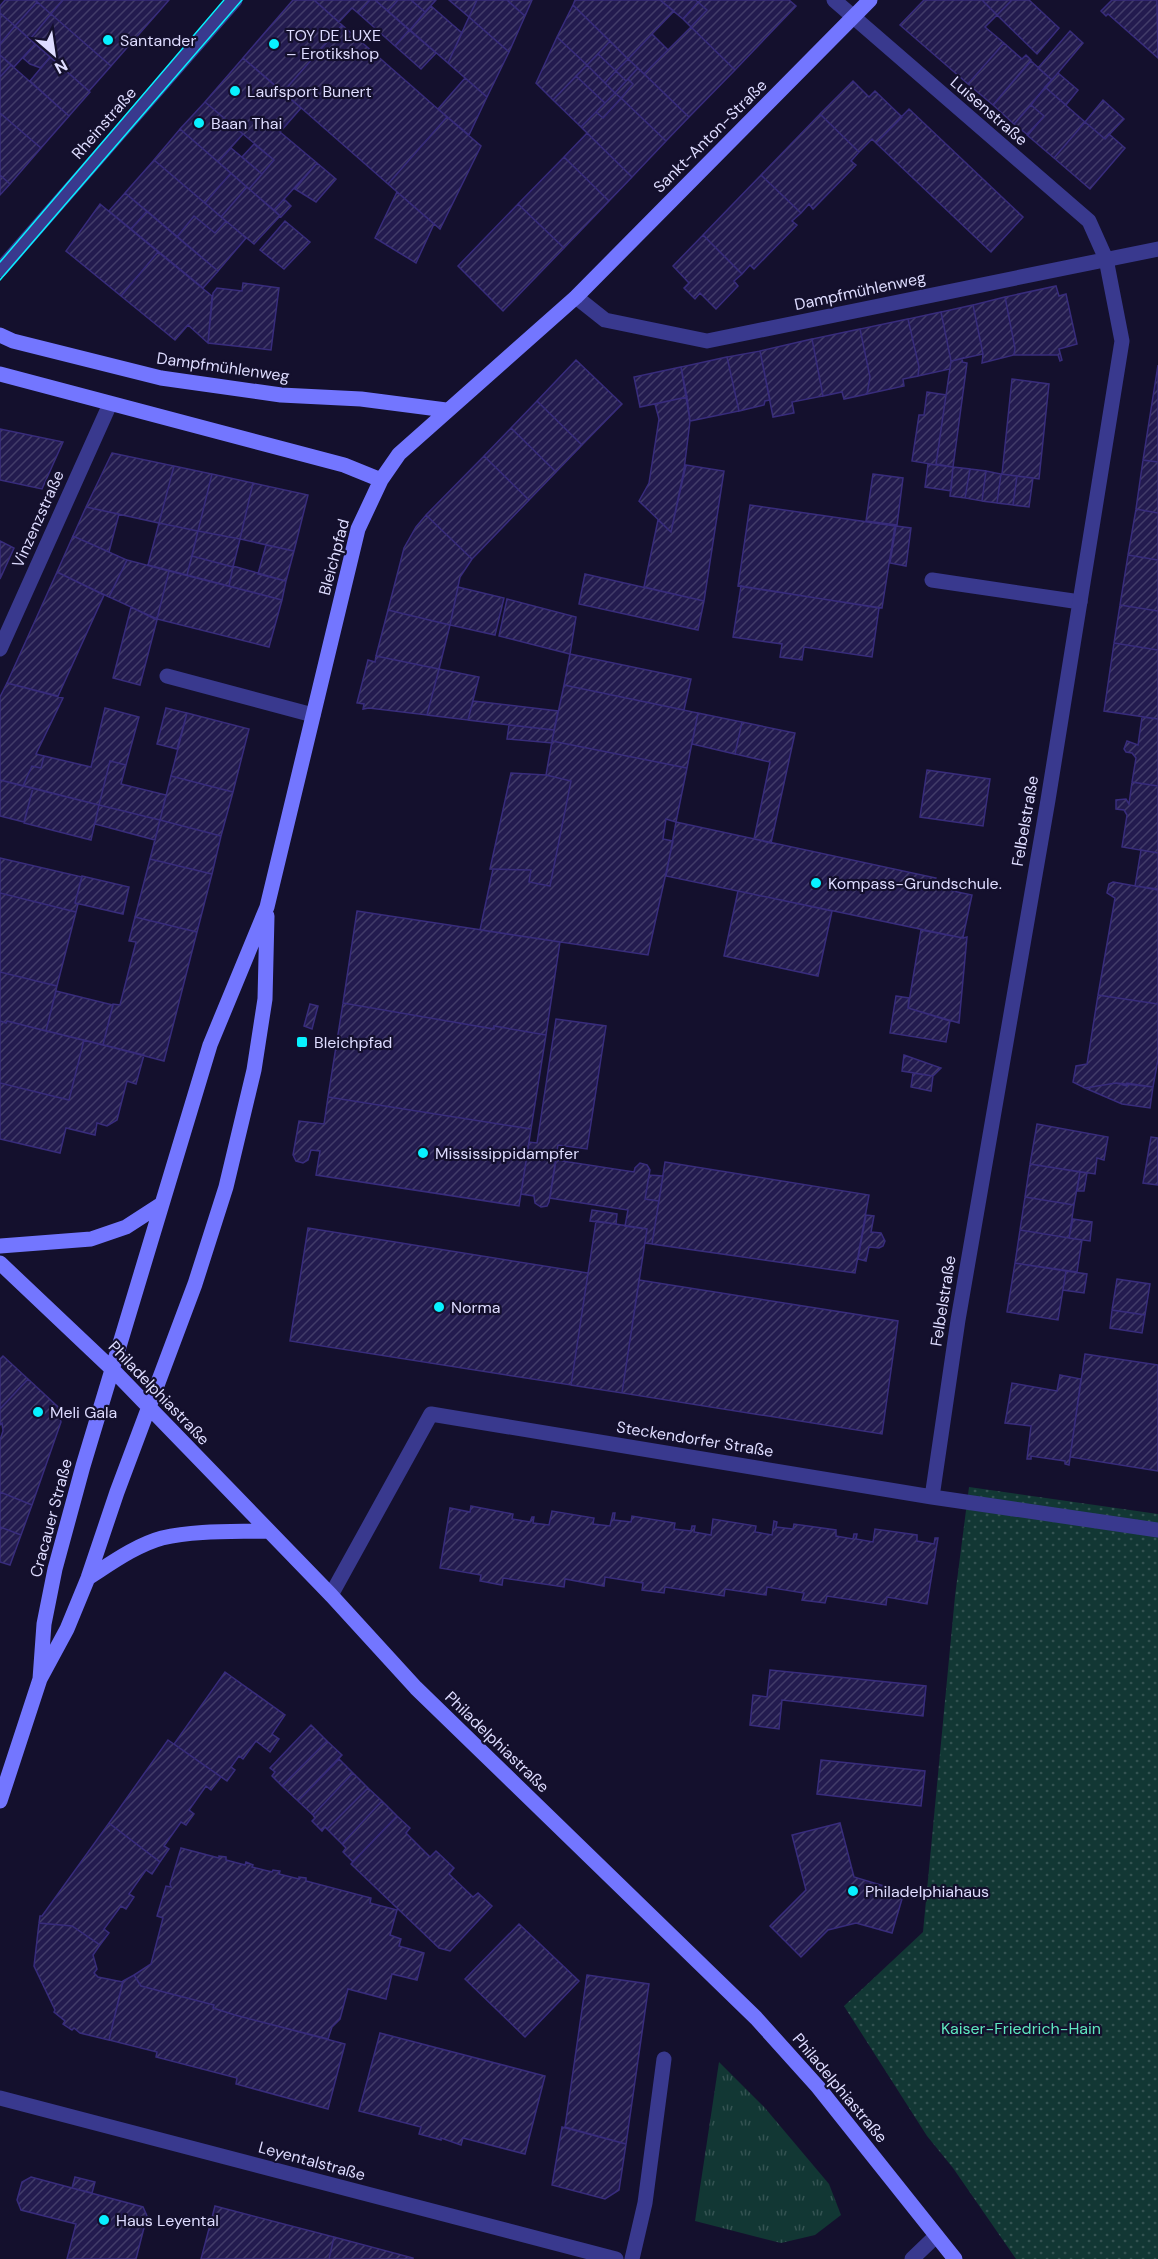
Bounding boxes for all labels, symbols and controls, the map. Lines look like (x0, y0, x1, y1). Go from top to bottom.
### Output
north arrow (24, 24, 84, 84)
place label: TOY DE LUXE – Erotikshop (286, 25, 381, 64)
place label: Santander (120, 30, 196, 51)
marker: Santander (101, 33, 115, 47)
marker: TOY DE LUXE – Erotikshop (267, 37, 281, 51)
text: N (51, 55, 71, 79)
street label: Luisenstraße (946, 72, 1032, 150)
street label: Sankt-Anton-Straße (649, 75, 771, 197)
place label: Laufsport Bunert (247, 81, 372, 102)
street label: Rheinstraße (67, 83, 141, 163)
marker: Laufsport Bunert (228, 84, 242, 98)
place label: Baan Thai (211, 113, 282, 134)
marker: Baan Thai (192, 116, 206, 130)
street label: Dampfmühlenweg (792, 267, 928, 315)
street label: Dampfmühlenweg (155, 347, 291, 387)
street label: Vinzenzstraße (7, 467, 69, 571)
street label: Bleichpfad (314, 516, 354, 598)
street label: Felbelstraße (1007, 774, 1043, 868)
place label: Kompass-Grundschule. (828, 873, 1002, 894)
marker: Kompass-Grundschule. (809, 876, 823, 890)
place label: Bleichpfad (314, 1032, 392, 1053)
marker: Bleichpfad (295, 1035, 309, 1049)
place label: Mississippidampfer (435, 1143, 579, 1164)
marker: Mississippidampfer (416, 1146, 430, 1160)
street label: Felbelstraße (925, 1254, 961, 1348)
place label: Norma (451, 1297, 500, 1318)
marker: Norma (432, 1300, 446, 1314)
street label: Philadelphiastraße (104, 1336, 214, 1450)
place label: Meli Gala (50, 1402, 117, 1423)
marker: Meli Gala (31, 1405, 45, 1419)
street label: Steckendorfer Straße (615, 1416, 775, 1462)
street label: Cracauer Straße (25, 1456, 77, 1580)
street label: Philadelphiastraße (440, 1687, 554, 1797)
place label: Philadelphiahaus (865, 1881, 989, 1902)
marker: Philadelphiahaus (846, 1884, 860, 1898)
park label: Kaiser-Friedrich-Hain (941, 2018, 1101, 2039)
street label: Philadelphiastraße (788, 2029, 892, 2147)
street label: Leyentalstraße (256, 2137, 368, 2185)
place label: Haus Leyental (116, 2210, 219, 2231)
marker: Haus Leyental (97, 2213, 111, 2227)

